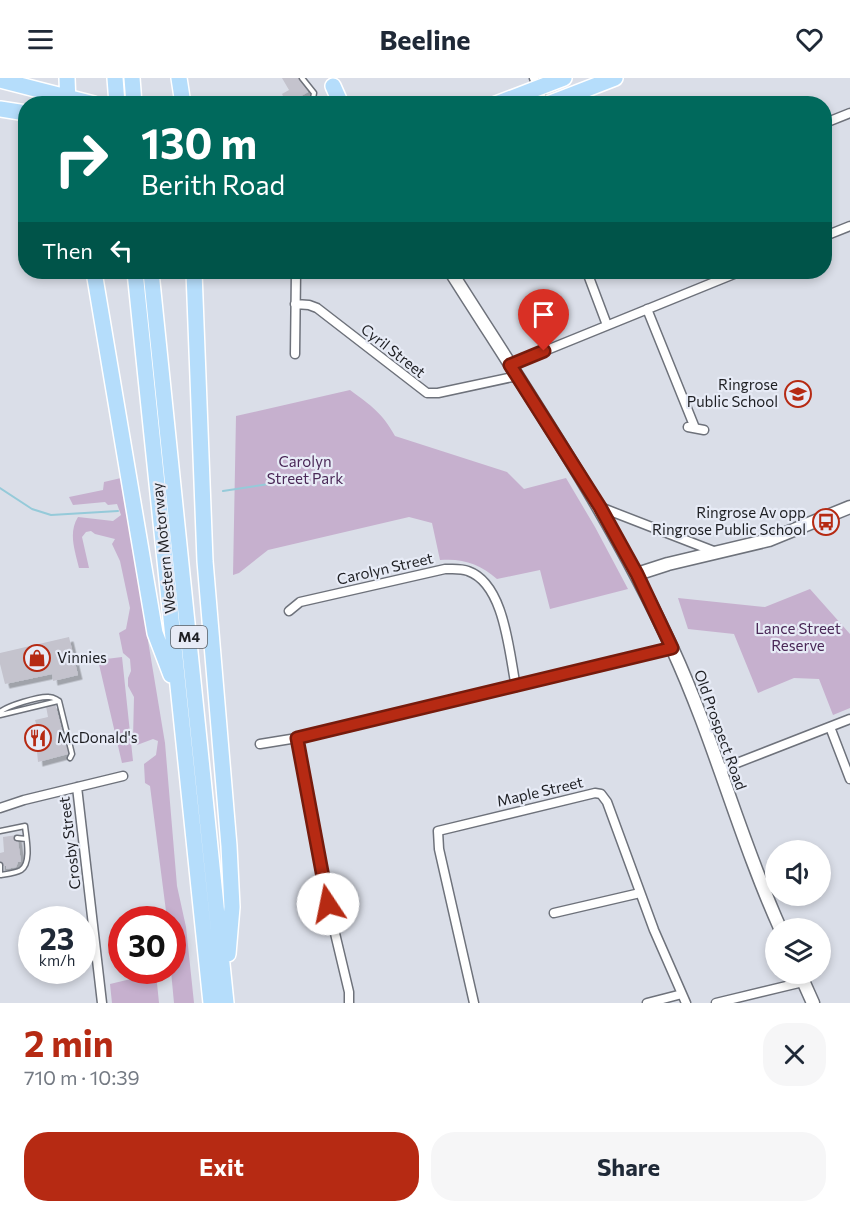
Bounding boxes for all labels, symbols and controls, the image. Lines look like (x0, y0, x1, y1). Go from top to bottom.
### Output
icon: menu (24, 23, 57, 56)
text: Beeline (379, 23, 471, 56)
icon: heart (793, 23, 826, 56)
text: 130 m (141, 116, 257, 168)
icon: right (42, 120, 120, 198)
text: Berith Road (141, 168, 285, 201)
icon: left (105, 234, 138, 267)
text: Then (42, 237, 93, 264)
pin (518, 289, 569, 351)
icon: arrive (527, 298, 560, 331)
street label: Cyril Street (358, 320, 429, 381)
place label: Ringrose Public School (687, 375, 778, 410)
school or university icon: Ringrose Public School (783, 379, 813, 409)
park label: Carolyn Street Park (267, 452, 343, 487)
street label: Western Motorway (147, 481, 179, 615)
place label: Ringrose Av opp Ringrose Public School (652, 503, 806, 538)
bus stop icon: Ringrose Av opp Ringrose Public School (811, 507, 841, 537)
street label: Carolyn Street (335, 548, 435, 588)
park label: Lance Street Reserve (755, 619, 841, 654)
road number: M4 (171, 626, 207, 648)
shop icon: Vinnies (22, 643, 52, 673)
place label: Vinnies (57, 648, 107, 666)
street label: Old Prospect Road (691, 667, 751, 792)
restaurant icon: McDonald's (23, 723, 53, 753)
place label: McDonald's (57, 728, 138, 746)
street label: Maple Street (495, 772, 585, 810)
street label: Crosby Street (54, 796, 84, 891)
map controls (765, 840, 831, 984)
button: sound (765, 840, 831, 906)
position arrow (296, 872, 360, 936)
speed limit sign: 30 (108, 906, 186, 984)
button: layers (765, 918, 831, 984)
text: 23 (40, 919, 74, 956)
text: km/h (39, 951, 75, 969)
text: 2 min (24, 1020, 114, 1064)
button: close (763, 1023, 826, 1086)
text: 710 m · 10:39 (24, 1065, 140, 1089)
button: Exit (24, 1132, 419, 1201)
button: Share (431, 1132, 826, 1201)

